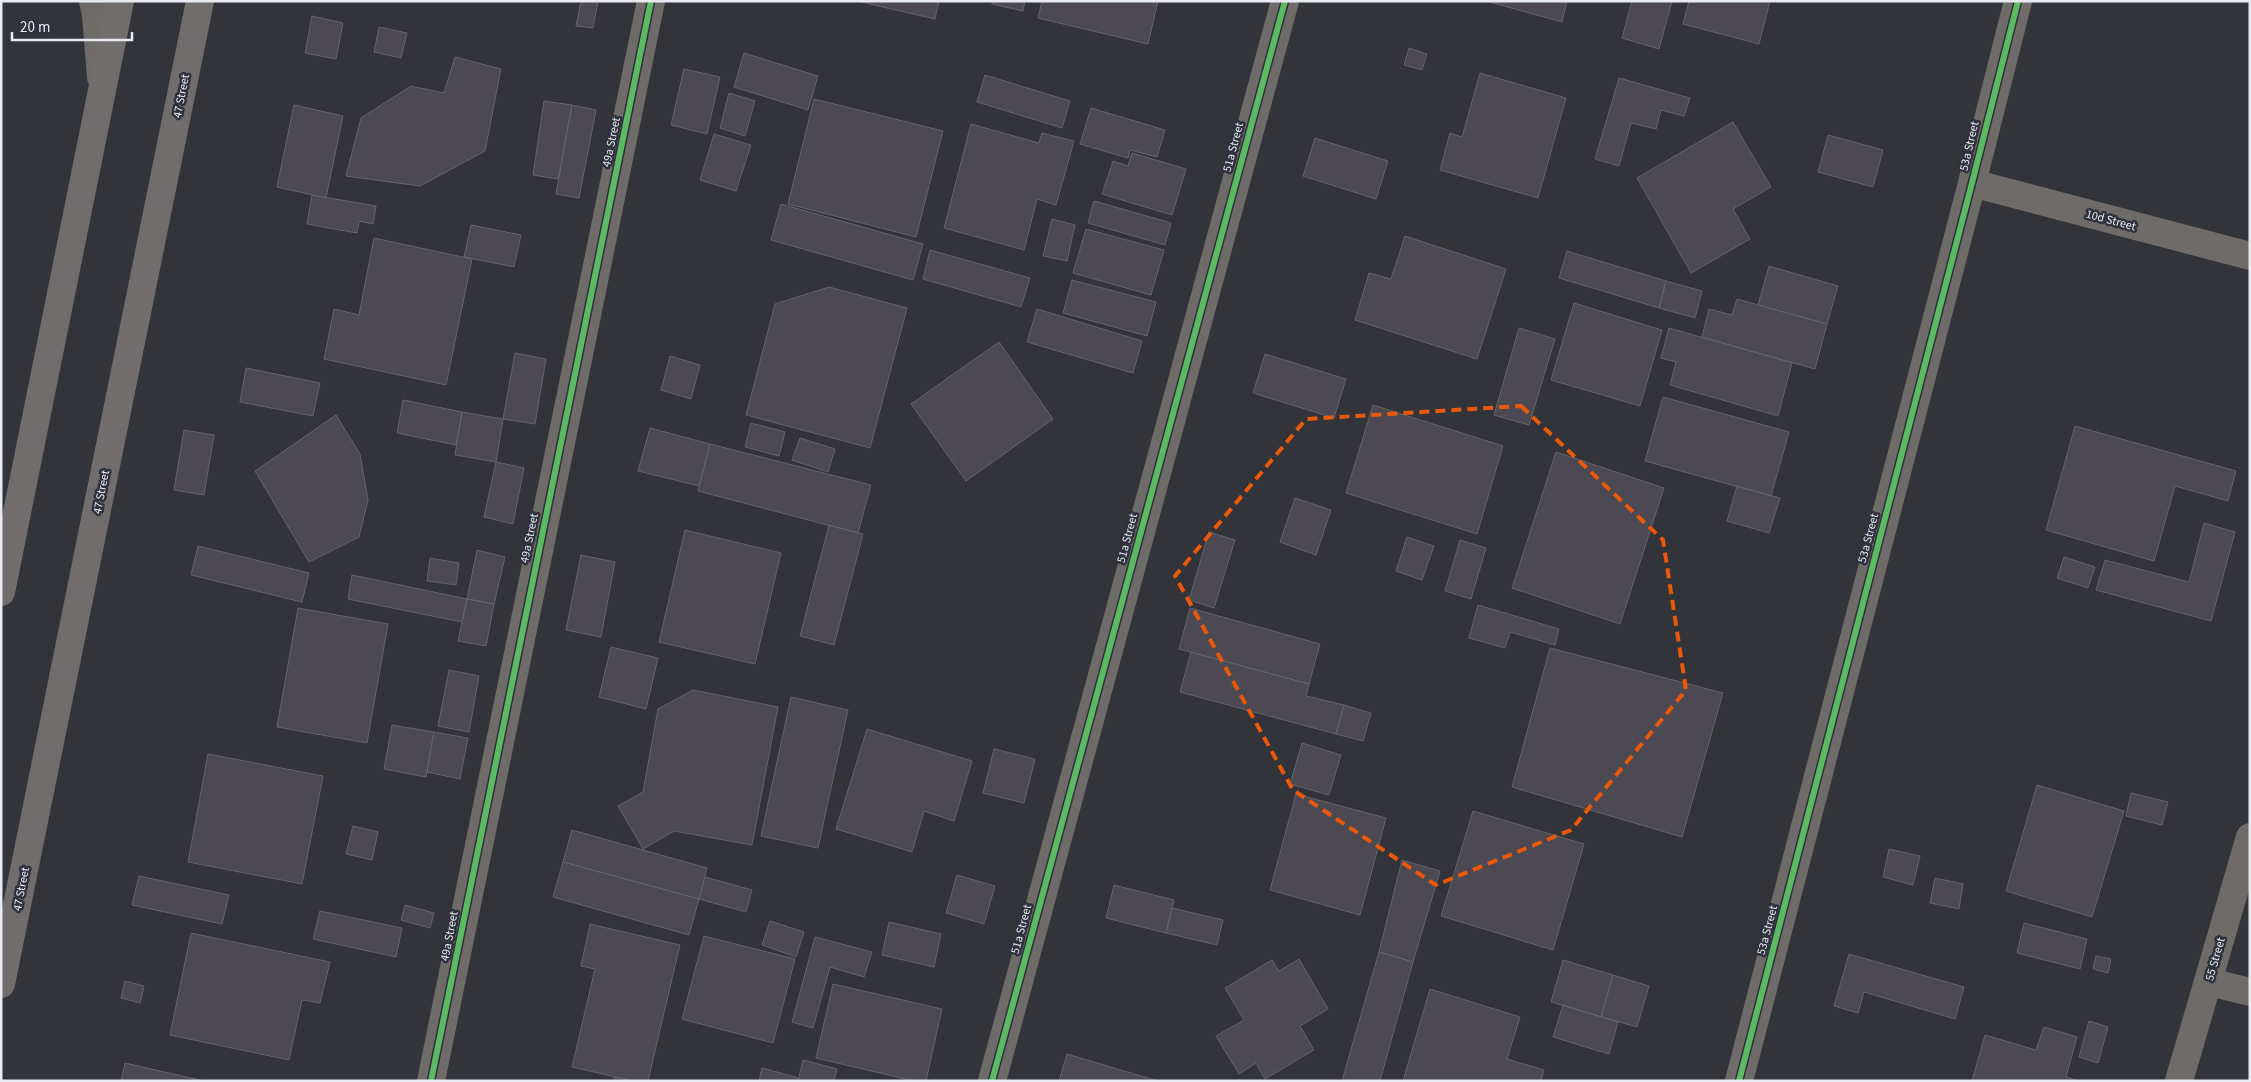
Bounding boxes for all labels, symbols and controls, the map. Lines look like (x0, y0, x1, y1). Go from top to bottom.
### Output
scale bar (12, 10, 132, 42)
text: 20 m (20, 17, 50, 38)
street label: 47 Street (169, 73, 194, 120)
street label: 49a Street (598, 116, 625, 169)
street label: 53a Street (1956, 120, 1983, 173)
street label: 51a Street (1219, 121, 1248, 174)
street label: 10d Street (2084, 206, 2138, 235)
street label: 47 Street (89, 469, 114, 516)
street label: 49a Street (516, 512, 543, 565)
street label: 51a Street (1113, 512, 1142, 565)
street label: 53a Street (1854, 512, 1883, 565)
street label: 47 Street (9, 866, 34, 913)
street label: 51a Street (1007, 903, 1036, 956)
street label: 53a Street (1753, 904, 1782, 957)
street label: 49a Street (436, 910, 463, 962)
street label: 55 Street (2201, 935, 2230, 983)

